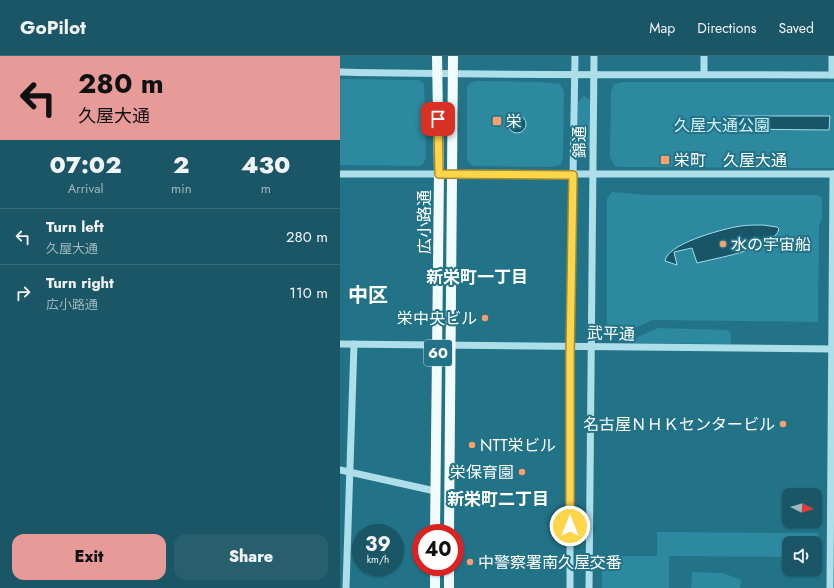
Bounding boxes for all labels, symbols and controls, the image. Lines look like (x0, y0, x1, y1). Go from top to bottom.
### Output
text: GoPilot (20, 14, 86, 41)
text: Map (649, 18, 675, 38)
text: Directions (697, 18, 757, 38)
text: Saved (779, 18, 814, 38)
text: 280 m (78, 63, 164, 104)
icon: left (12, 72, 64, 124)
pin (421, 102, 455, 136)
text: 久屋大通 (78, 103, 150, 129)
icon: arrive (427, 108, 449, 130)
place label: 栄 (506, 110, 522, 133)
park label: 久屋大通公園 (674, 114, 770, 137)
marker: 栄 (491, 115, 503, 127)
street label: 錦通 (568, 126, 591, 158)
text: 07:02 (50, 147, 122, 182)
text: 2 (173, 147, 189, 182)
text: 430 (241, 147, 290, 182)
place label: 栄町 (674, 149, 706, 172)
street label: 久屋大通 (723, 149, 787, 172)
marker: 栄町 (659, 154, 671, 166)
text: Arrival (68, 179, 103, 198)
text: min (171, 179, 191, 198)
text: m (261, 179, 271, 198)
street label: 広小路通 (413, 190, 436, 254)
text: Turn left (46, 216, 104, 238)
icon: left (12, 226, 34, 248)
text: 280 m (286, 226, 328, 248)
place label: 水の宇宙船 (731, 233, 811, 256)
text: 久屋大通 (46, 239, 98, 258)
marker: 水の宇宙船 (718, 239, 728, 249)
district label: 新栄町一丁目 (426, 265, 528, 289)
text: Turn right (46, 272, 114, 294)
district label: 中区 (348, 281, 388, 310)
icon: right (12, 282, 34, 304)
text: 110 m (289, 282, 328, 304)
text: 広小路通 (46, 295, 98, 314)
place label: 栄中央ビル (397, 307, 477, 330)
marker: 栄中央ビル (480, 313, 490, 323)
street label: 武平通 (587, 321, 635, 346)
road number: 60 (424, 340, 452, 366)
place label: 名古屋ＮＨＫセンタービル (583, 413, 775, 436)
marker: 名古屋ＮＨＫセンタービル (778, 419, 788, 429)
place label: NTT栄ビル (480, 434, 556, 457)
marker: NTT栄ビル (467, 440, 477, 450)
place label: 栄保育園 (450, 461, 514, 484)
marker: 栄保育園 (517, 467, 527, 477)
district label: 新栄町二丁目 (447, 487, 549, 511)
north arrow (782, 488, 822, 528)
map controls (782, 488, 822, 576)
position arrow (549, 505, 591, 547)
speed limit sign: 40 (412, 524, 464, 576)
text: 39 (365, 530, 391, 559)
button: Exit (12, 534, 166, 580)
button: Share (174, 534, 328, 580)
button: sound (782, 536, 822, 576)
place label: 中警察署南久屋交番 (478, 551, 622, 574)
text: km/h (367, 552, 389, 567)
marker: 中警察署南久屋交番 (465, 557, 475, 567)

